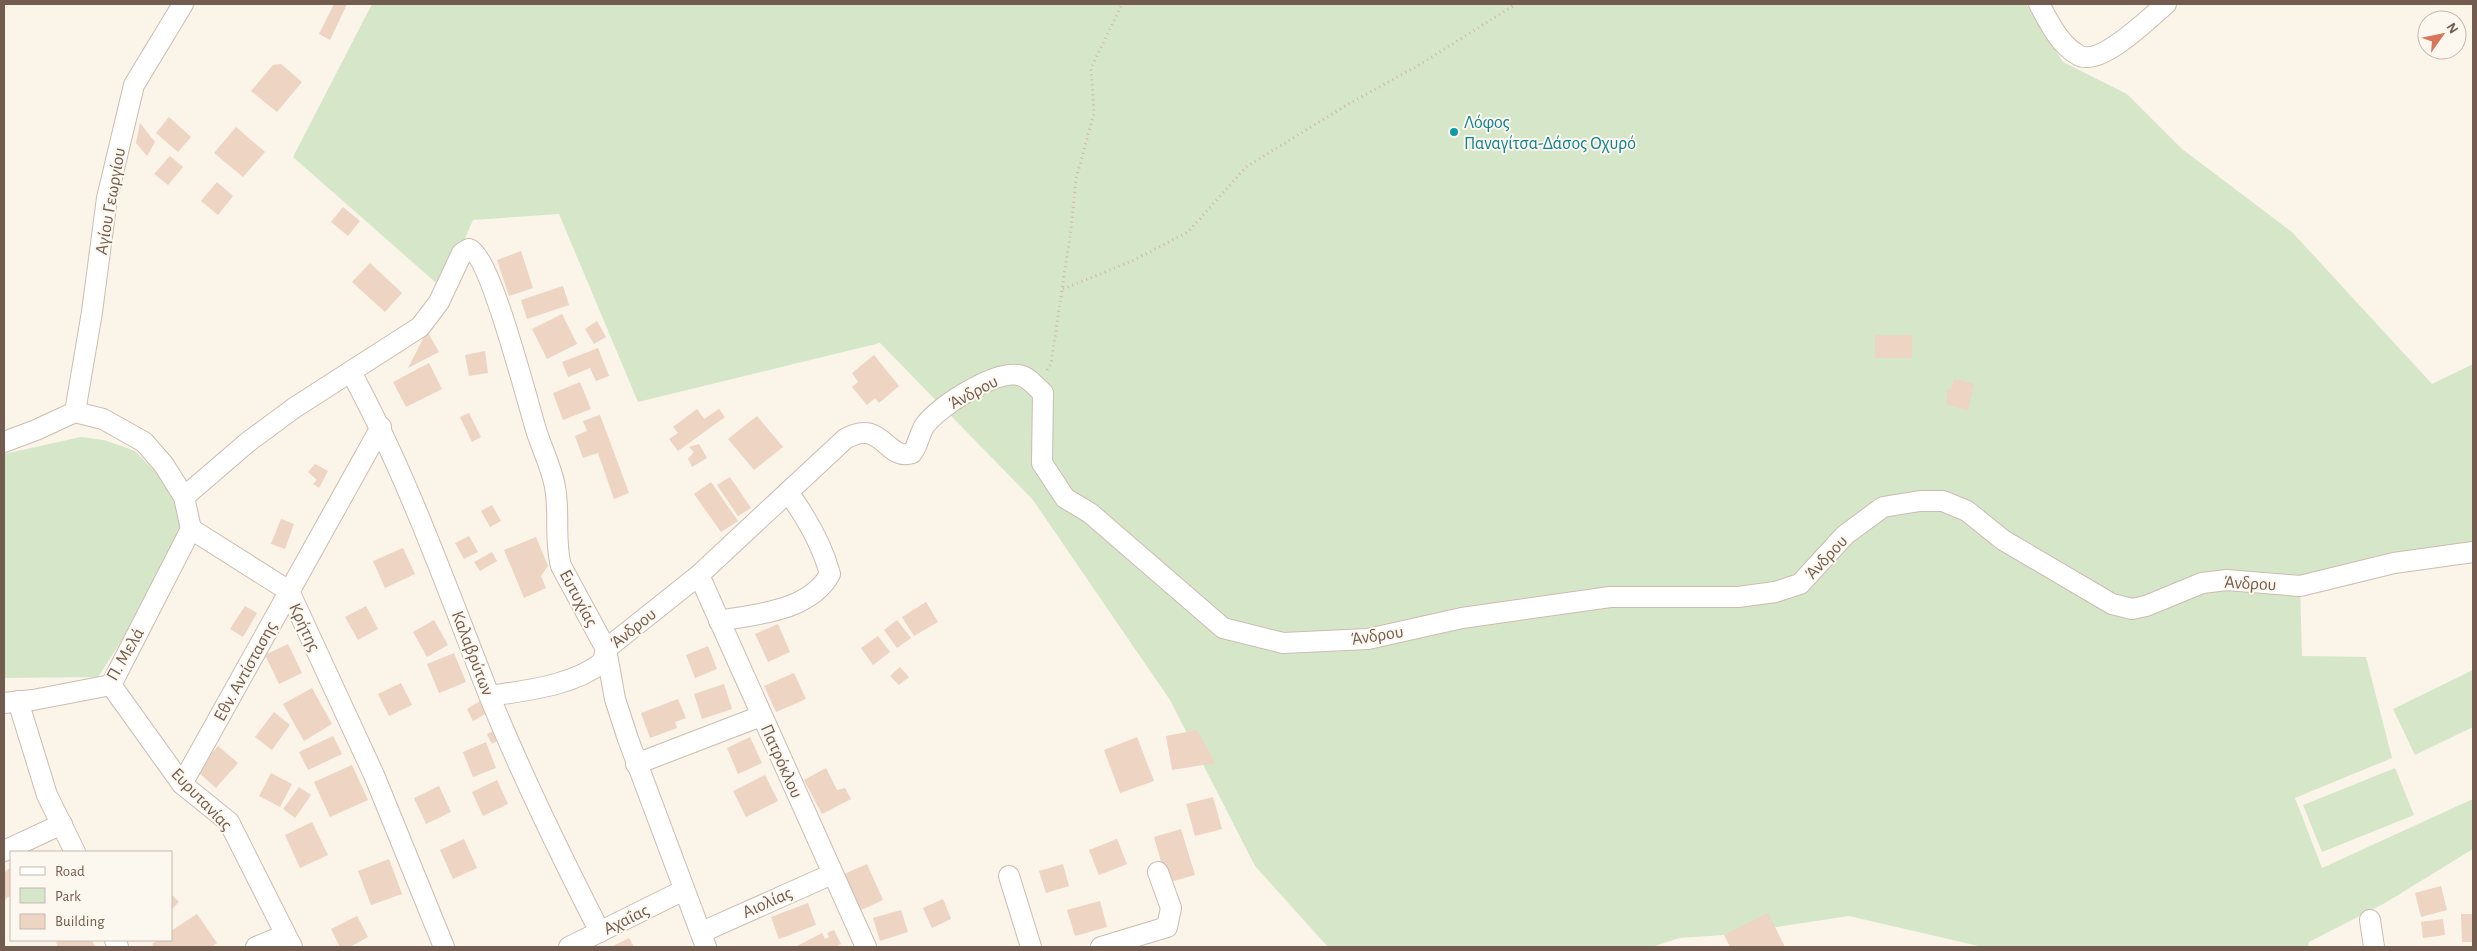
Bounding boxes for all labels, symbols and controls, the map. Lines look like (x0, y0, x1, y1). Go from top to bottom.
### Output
north arrow (2417, 10, 2467, 60)
text: N (2444, 21, 2461, 36)
place label: Λόφος Παναγίτσα-Δάσος Οχυρό (1464, 114, 1636, 153)
marker: Λόφος Παναγίτσα-Δάσος Οχυρό (1448, 126, 1460, 138)
street label: Αγίου Γεωργίου (92, 146, 129, 256)
street label: Άνδρου (946, 372, 1001, 413)
street label: Άνδρου (1802, 532, 1851, 583)
street label: Ευτυχίας (556, 567, 601, 630)
street label: Άνδρου (2223, 574, 2277, 594)
street label: Κρήτης (285, 600, 323, 654)
street label: Άνδρου (607, 605, 660, 652)
street label: Καλαβρύτων (448, 608, 497, 699)
street label: Εθν. Αντίστασης (210, 618, 281, 724)
street label: Άνδρου (1350, 623, 1405, 649)
street label: Π. Μελά (104, 625, 148, 684)
street label: Πατρόκλου (757, 722, 805, 801)
street label: Ευρυτανίας (167, 764, 236, 834)
legend (10, 851, 172, 941)
text: Road (55, 864, 85, 879)
street label: Αιολίας (739, 883, 795, 922)
text: Park (55, 889, 81, 904)
street label: Αχαΐας (601, 901, 652, 939)
text: Building (55, 914, 105, 929)

